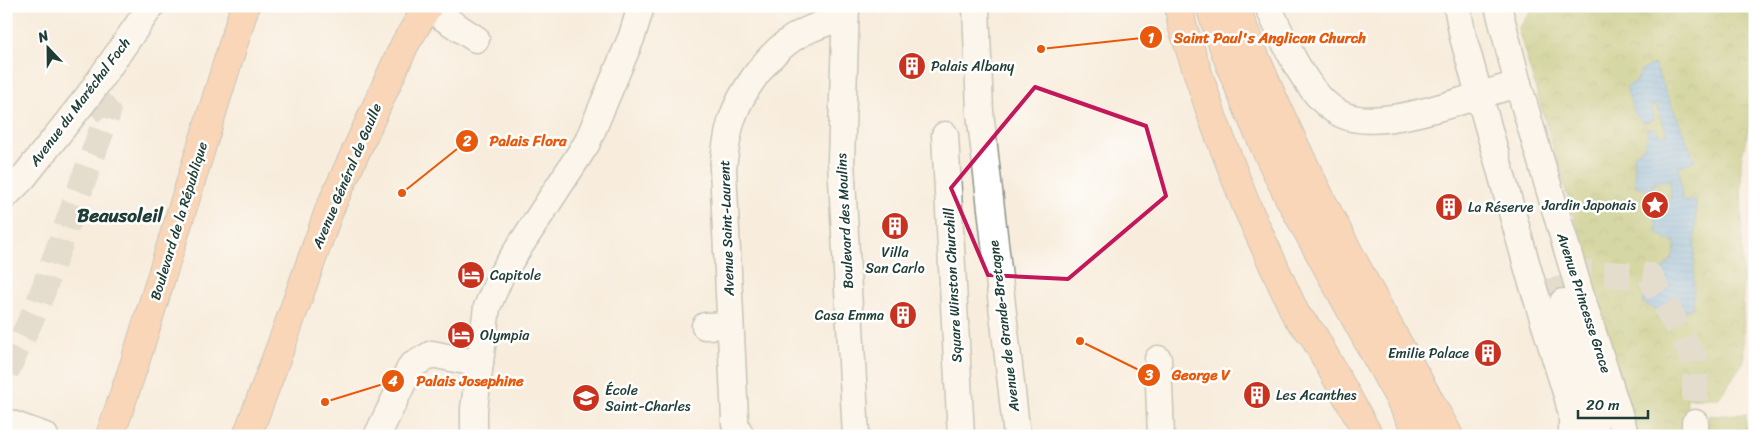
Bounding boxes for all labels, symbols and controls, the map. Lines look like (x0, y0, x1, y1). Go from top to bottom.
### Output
north arrow (22, 22, 72, 72)
callout: Saint Paul's Anglican Church (1138, 22, 1376, 52)
text: N (33, 23, 53, 50)
text: 1 (1148, 25, 1155, 51)
text: Saint Paul's Anglican Church (1173, 25, 1366, 51)
street label: Avenue du Maréchal Foch (22, 32, 137, 173)
building icon: Palais Albany (897, 51, 927, 81)
place label: Palais Albany (931, 54, 1015, 79)
street label: Avenue Général de Gaulle (305, 99, 389, 254)
callout: Palais Flora (454, 126, 576, 156)
text: 2 (462, 128, 472, 154)
text: Palais Flora (489, 128, 567, 154)
street label: Boulevard de la République (143, 139, 215, 303)
street label: Boulevard des Moulins (829, 152, 861, 289)
street label: Avenue Saint-Laurent (712, 160, 742, 297)
place icon: Jardin Japonais (1640, 190, 1670, 220)
building icon: La Réserve (1434, 192, 1464, 222)
place label: Jardin Japonais (1541, 193, 1636, 218)
place label: La Réserve (1468, 195, 1534, 220)
district label: Beausoleil (77, 199, 163, 232)
street label: Square Winston Churchill (936, 206, 970, 363)
building icon: Villa San Carlo (880, 211, 910, 241)
street label: Avenue Princesse Grace (1549, 229, 1619, 376)
street label: Avenue de Grande-Bretagne (981, 239, 1027, 414)
place label: Villa San Carlo (865, 240, 925, 281)
hotel icon: Capitole (456, 260, 486, 290)
place label: Capitole (490, 263, 541, 288)
building icon: Casa Emma (888, 300, 918, 330)
place label: Casa Emma (815, 303, 884, 328)
hotel icon: Olympia (446, 320, 476, 350)
place label: Olympia (480, 323, 530, 348)
building icon: Emilie Palace (1473, 338, 1503, 368)
place label: Emilie Palace (1388, 341, 1469, 366)
callout: George V (1137, 360, 1240, 390)
text: 3 (1144, 362, 1154, 388)
text: George V (1171, 362, 1231, 388)
callout: Palais Josephine (381, 366, 534, 396)
text: 4 (387, 368, 398, 394)
text: Palais Josephine (416, 368, 524, 394)
place label: École Saint-Charles (605, 378, 691, 419)
building icon: Les Acanthes (1242, 380, 1272, 410)
school or university icon: École Saint-Charles (571, 383, 601, 413)
place label: Les Acanthes (1276, 383, 1357, 408)
scale bar (1578, 387, 1648, 419)
text: 20 m (1586, 392, 1620, 418)

